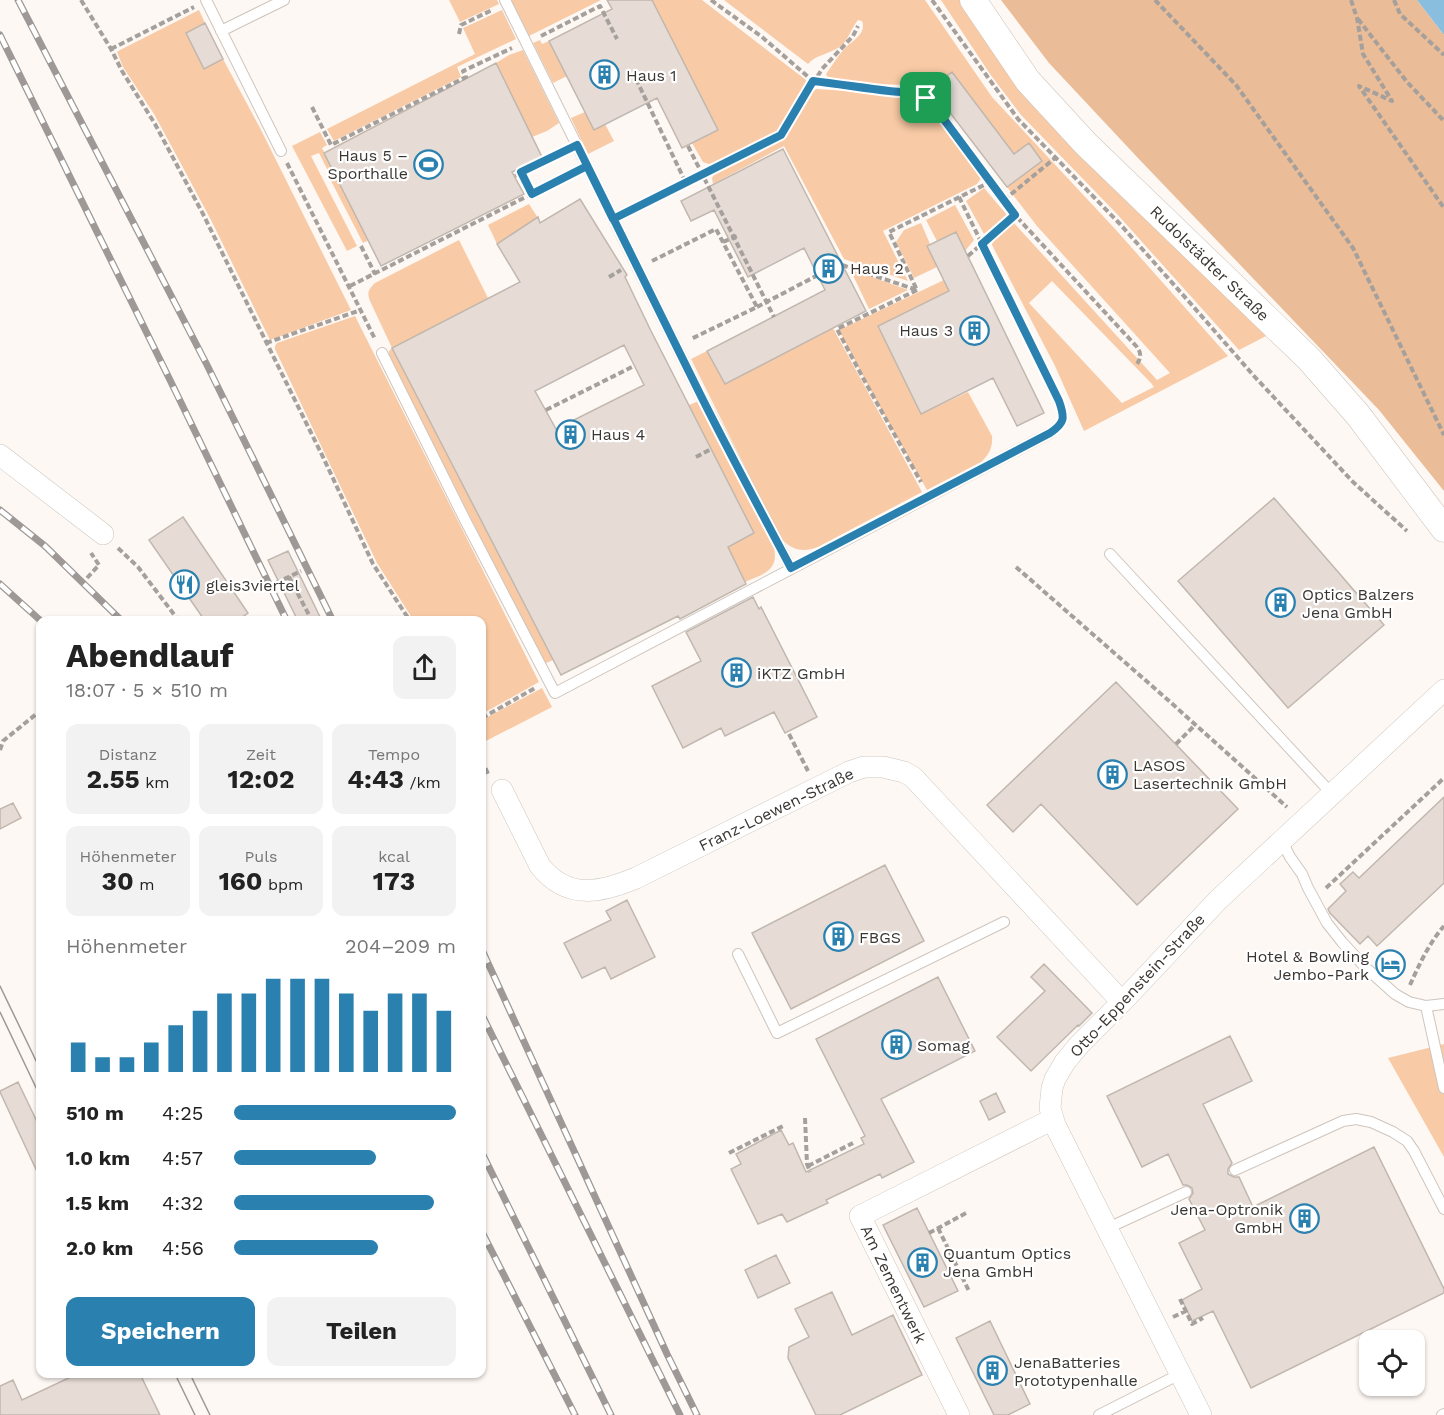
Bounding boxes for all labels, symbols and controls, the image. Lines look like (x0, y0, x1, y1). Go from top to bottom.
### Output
building icon: Haus 1 (589, 59, 621, 91)
place label: Haus 1 (626, 66, 676, 85)
pin (900, 72, 951, 123)
icon: arrive (909, 81, 942, 114)
place label: Haus 5 – Sporthalle (327, 146, 408, 183)
sports icon: Haus 5 – Sporthalle (413, 148, 445, 180)
street label: Rudolstädter Straße (1146, 202, 1273, 325)
building icon: Haus 2 (813, 252, 845, 284)
place label: Haus 2 (850, 259, 904, 278)
building icon: Haus 3 (958, 314, 990, 346)
place label: Haus 3 (899, 321, 953, 340)
building icon: Haus 4 (554, 418, 586, 450)
place label: Haus 4 (591, 425, 645, 444)
restaurant icon: gleis3viertel (169, 569, 201, 601)
place label: gleis3viertel (206, 576, 299, 595)
place label: Optics Balzers Jena GmbH (1302, 585, 1414, 622)
building icon: Optics Balzers Jena GmbH (1265, 587, 1297, 619)
text: Abendlauf (66, 636, 234, 675)
button: share (393, 636, 456, 699)
building icon: iKTZ GmbH (720, 657, 752, 689)
place label: iKTZ GmbH (757, 664, 845, 683)
text: 18:07 · 5 × 510 m (66, 678, 228, 702)
text: Distanz (99, 745, 157, 764)
text: Zeit (246, 745, 276, 764)
text: Tempo (368, 745, 420, 764)
place label: LASOS Lasertechnik GmbH (1133, 756, 1287, 793)
building icon: LASOS Lasertechnik GmbH (1096, 758, 1128, 790)
text: 2.55 (86, 764, 140, 794)
text: 12:02 (228, 764, 294, 794)
text: 4:43 (347, 764, 404, 794)
street label: Franz-Loewen-Straße (696, 764, 857, 855)
text: km (140, 773, 170, 792)
text: /km (404, 773, 441, 792)
text: Höhenmeter (80, 847, 176, 866)
text: Puls (245, 847, 277, 866)
text: kcal (378, 847, 410, 866)
text: 30 (102, 866, 134, 896)
text: 160 (219, 866, 263, 896)
text: 173 (373, 866, 415, 896)
text: m (134, 875, 154, 894)
text: bpm (263, 875, 303, 894)
street label: Otto-Eppenstein-Straße (1066, 910, 1209, 1061)
building icon: FBGS (822, 921, 854, 953)
place label: FBGS (859, 928, 901, 947)
text: Höhenmeter (66, 934, 187, 958)
text: 204–209 m (345, 934, 456, 958)
place label: Hotel & Bowling Jembo-Park (1246, 947, 1369, 984)
hotel icon: Hotel & Bowling Jembo-Park (1374, 949, 1406, 981)
building icon: Somag (880, 1029, 912, 1061)
place label: Somag (917, 1036, 970, 1055)
text: 510 m (66, 1101, 124, 1125)
text: 4:25 (162, 1101, 203, 1125)
text: 1.0 km (66, 1146, 130, 1170)
text: 4:57 (162, 1146, 203, 1170)
text: 1.5 km (66, 1191, 129, 1215)
text: 4:32 (162, 1191, 203, 1215)
place label: Jena-Optronik GmbH (1170, 1200, 1283, 1237)
building icon: Jena-Optronik GmbH (1288, 1202, 1320, 1234)
street label: Am Zementwerk (857, 1222, 930, 1346)
text: 2.0 km (66, 1236, 133, 1260)
text: 4:56 (162, 1236, 204, 1260)
place label: Quantum Optics Jena GmbH (943, 1244, 1071, 1281)
building icon: Quantum Optics Jena GmbH (906, 1246, 938, 1278)
button: Speichern (66, 1297, 255, 1366)
button: Teilen (267, 1297, 456, 1366)
map controls (1359, 1330, 1425, 1396)
button: locate (1359, 1330, 1425, 1396)
place label: JenaBatteries Prototypenhalle (1014, 1353, 1138, 1390)
building icon: JenaBatteries Prototypenhalle (977, 1355, 1009, 1387)

